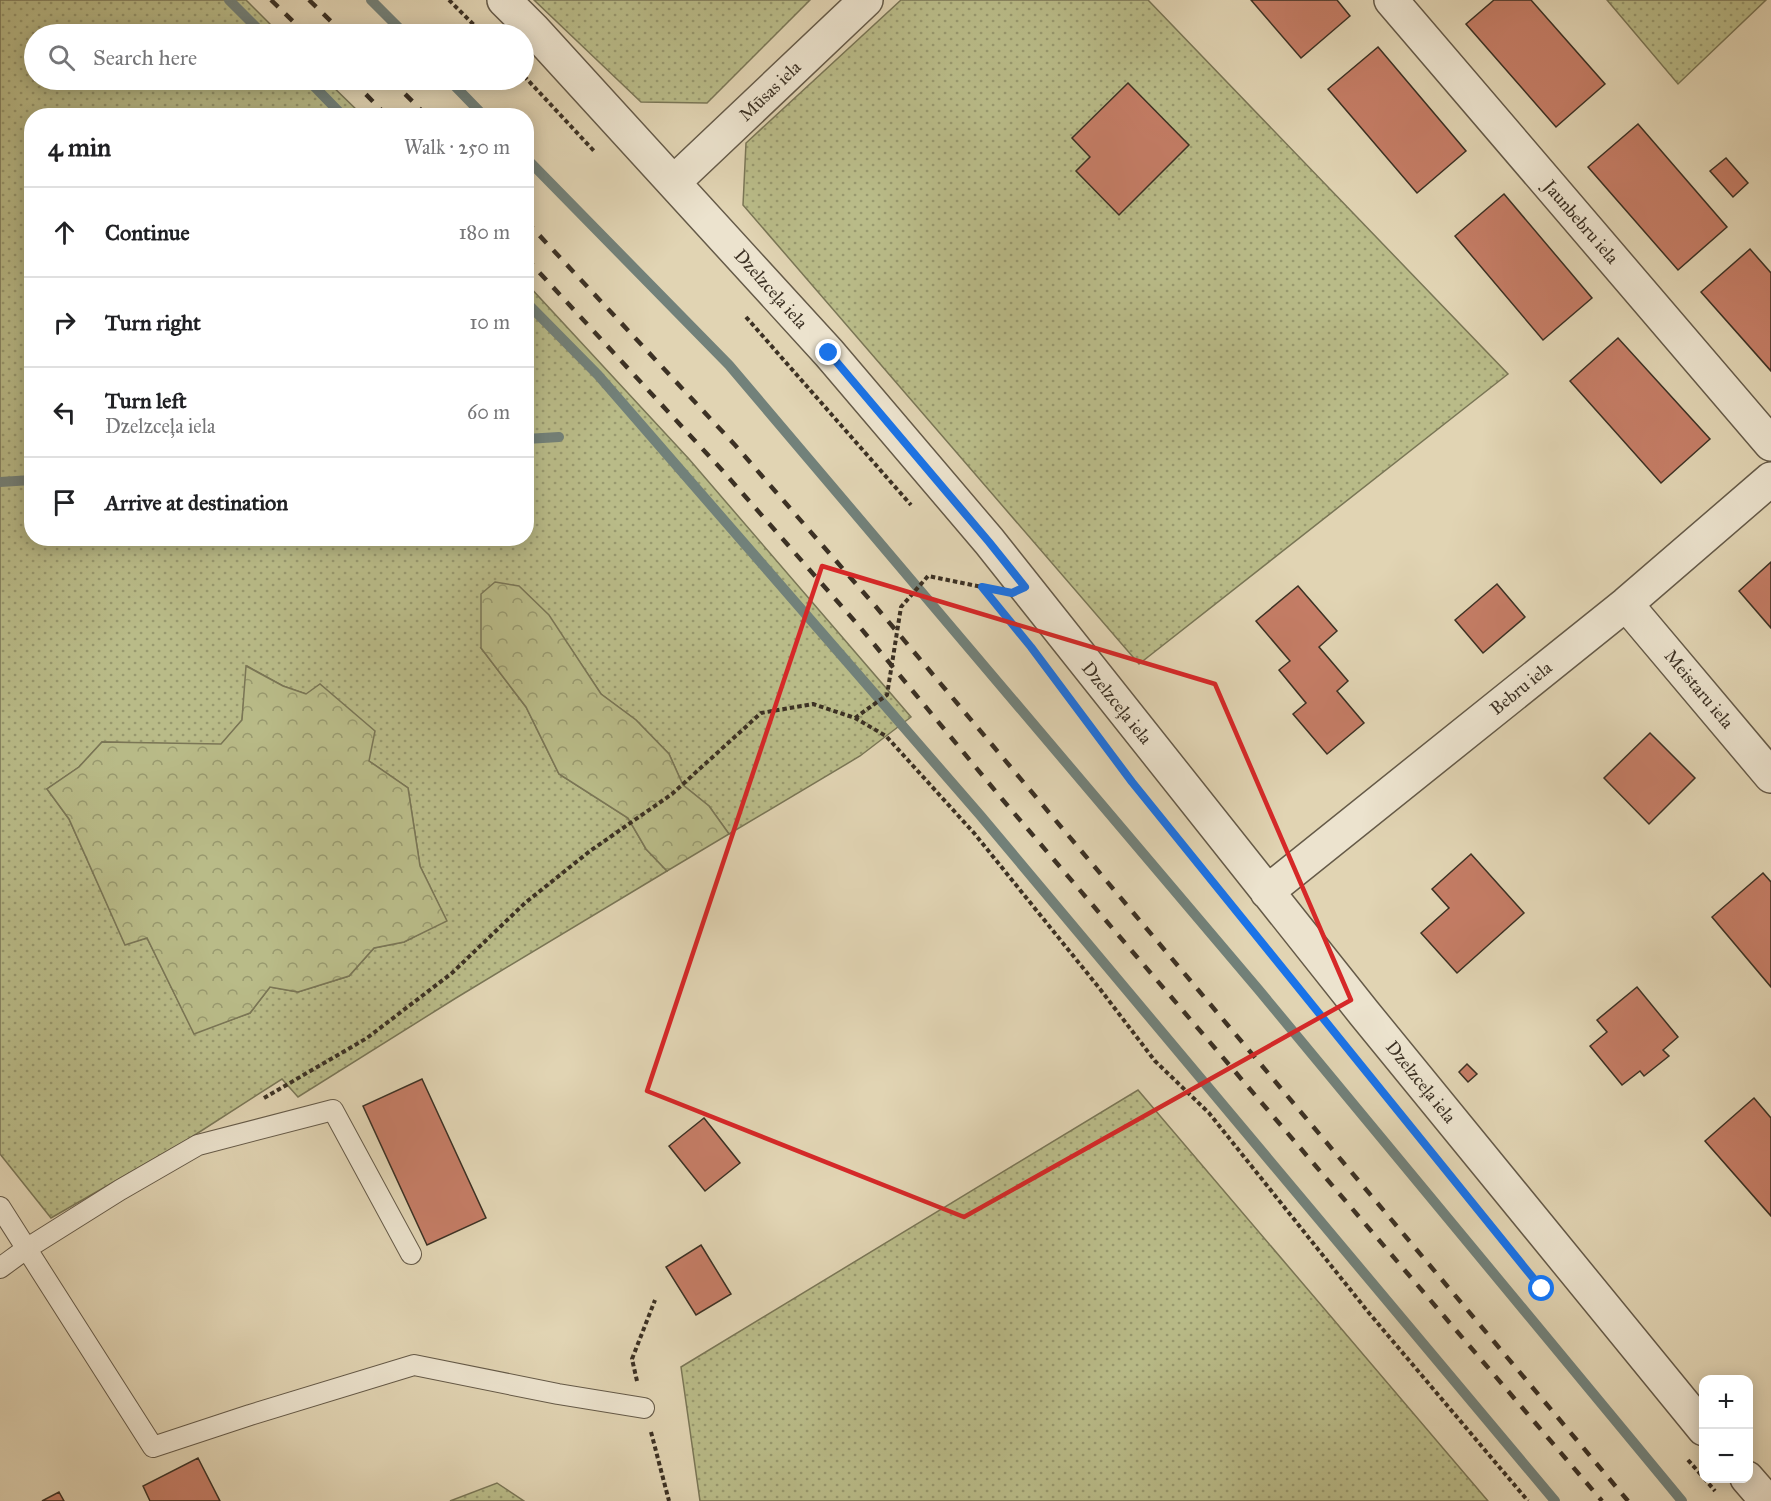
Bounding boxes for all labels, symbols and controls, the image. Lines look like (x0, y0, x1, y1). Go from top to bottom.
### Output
search box (24, 24, 534, 90)
icon: search (45, 41, 78, 74)
text: Search here (93, 44, 197, 71)
street label: Mūsas iela (735, 56, 806, 126)
text: 4 min (48, 131, 111, 163)
text: Walk · 250 m (404, 135, 510, 159)
street label: Jaunbebru iela (1537, 174, 1624, 269)
icon: ahead (48, 216, 81, 249)
text: Continue (105, 219, 190, 246)
text: 180 m (459, 220, 510, 244)
street label: Dzelzceļa iela (730, 245, 813, 334)
icon: right (48, 306, 81, 339)
text: Turn right (105, 309, 201, 336)
text: 10 m (469, 310, 510, 334)
route end (815, 339, 841, 365)
text: Turn left (105, 387, 187, 414)
icon: left (48, 396, 81, 429)
text: 60 m (467, 400, 510, 424)
text: Dzelzceļa iela (105, 414, 216, 438)
icon: arrive (48, 486, 81, 519)
text: Arrive at destination (105, 489, 288, 516)
street label: Meistaru iela (1660, 645, 1739, 733)
street label: Bebru iela (1486, 656, 1557, 720)
street label: Dzelzceļa iela (1077, 657, 1157, 749)
street label: Dzelzceļa iela (1381, 1036, 1461, 1128)
route start (1528, 1275, 1554, 1301)
map controls (1699, 1375, 1753, 1483)
button: + (1699, 1375, 1753, 1429)
button: − (1699, 1429, 1753, 1483)

